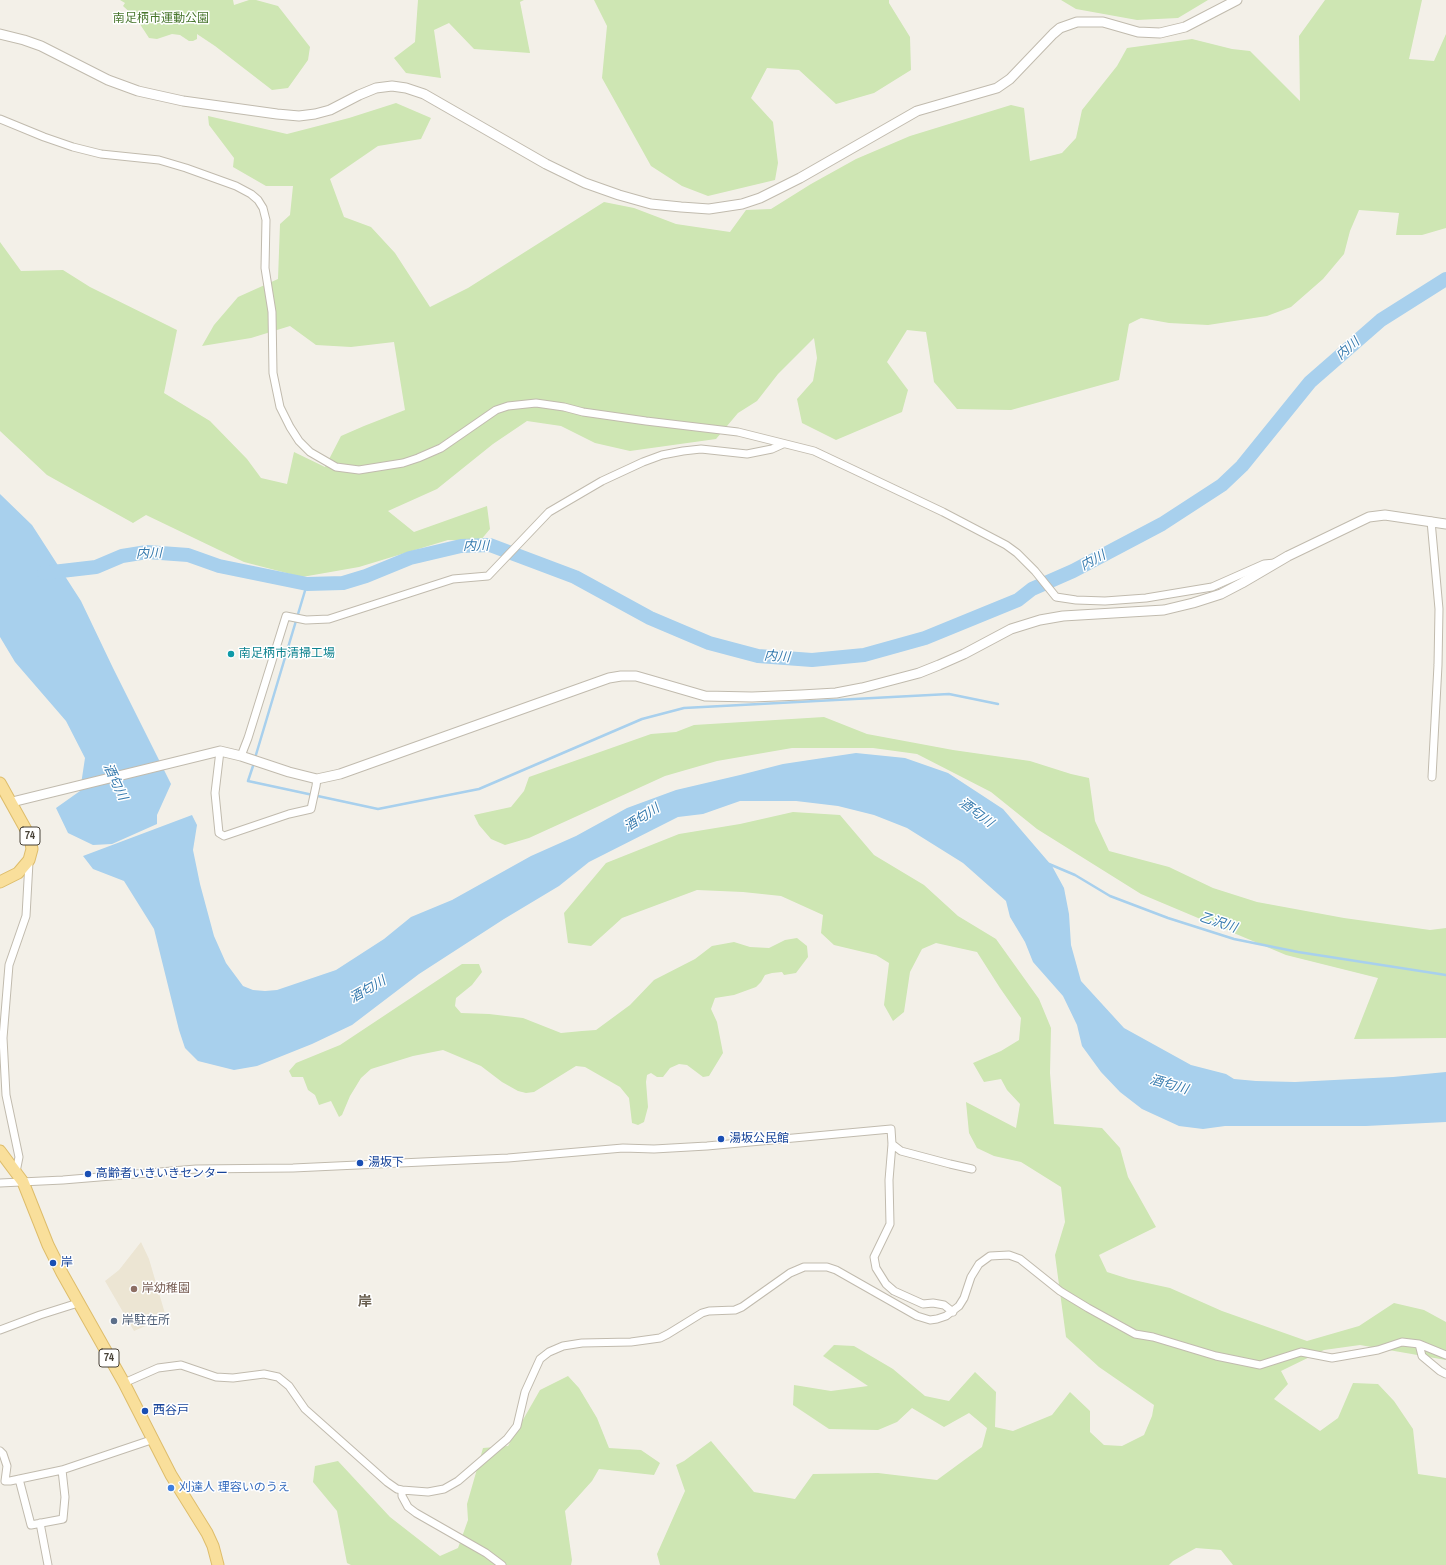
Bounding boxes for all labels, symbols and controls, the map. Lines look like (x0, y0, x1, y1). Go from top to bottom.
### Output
park label: 南足柄市運動公園 (113, 12, 209, 26)
water label: 内川 (1333, 335, 1363, 363)
water label: 内川 (463, 539, 489, 555)
water label: 内川 (136, 546, 162, 562)
water label: 内川 (1078, 548, 1108, 574)
place label: 南足柄市清掃工場 (239, 647, 335, 661)
water label: 内川 (763, 648, 791, 666)
marker: 南足柄市清掃工場 (226, 649, 236, 659)
water label: 酒匂川 (100, 761, 130, 803)
water label: 酒匂川 (956, 795, 996, 831)
water label: 酒匂川 (621, 801, 663, 835)
road number: 74 (20, 827, 40, 845)
water label: 乙沢川 (1197, 910, 1239, 936)
water label: 酒匂川 (347, 973, 389, 1007)
water label: 酒匂川 (1148, 1072, 1190, 1098)
place label: 湯坂公民館 (729, 1132, 789, 1146)
marker: 湯坂公民館 (716, 1134, 726, 1144)
place label: 湯坂下 (368, 1156, 404, 1170)
marker: 湯坂下 (355, 1158, 365, 1168)
place label: 高齢者いきいきセンター (96, 1167, 228, 1181)
marker: 高齢者いきいきセンター (83, 1169, 93, 1179)
place label: 岸 (61, 1256, 73, 1270)
marker: 岸 (48, 1258, 58, 1268)
place label: 岸幼稚園 (142, 1282, 190, 1296)
marker: 岸幼稚園 (129, 1284, 139, 1294)
district label: 岸 (358, 1294, 372, 1310)
place label: 岸駐在所 (122, 1314, 170, 1328)
marker: 岸駐在所 (109, 1316, 119, 1326)
road number: 74 (99, 1349, 119, 1367)
place label: 西谷戸 (153, 1404, 189, 1418)
marker: 西谷戸 (140, 1406, 150, 1416)
place label: 刈達人 理容いのうえ (179, 1481, 290, 1495)
marker: 刈達人 理容いのうえ (166, 1483, 176, 1493)

